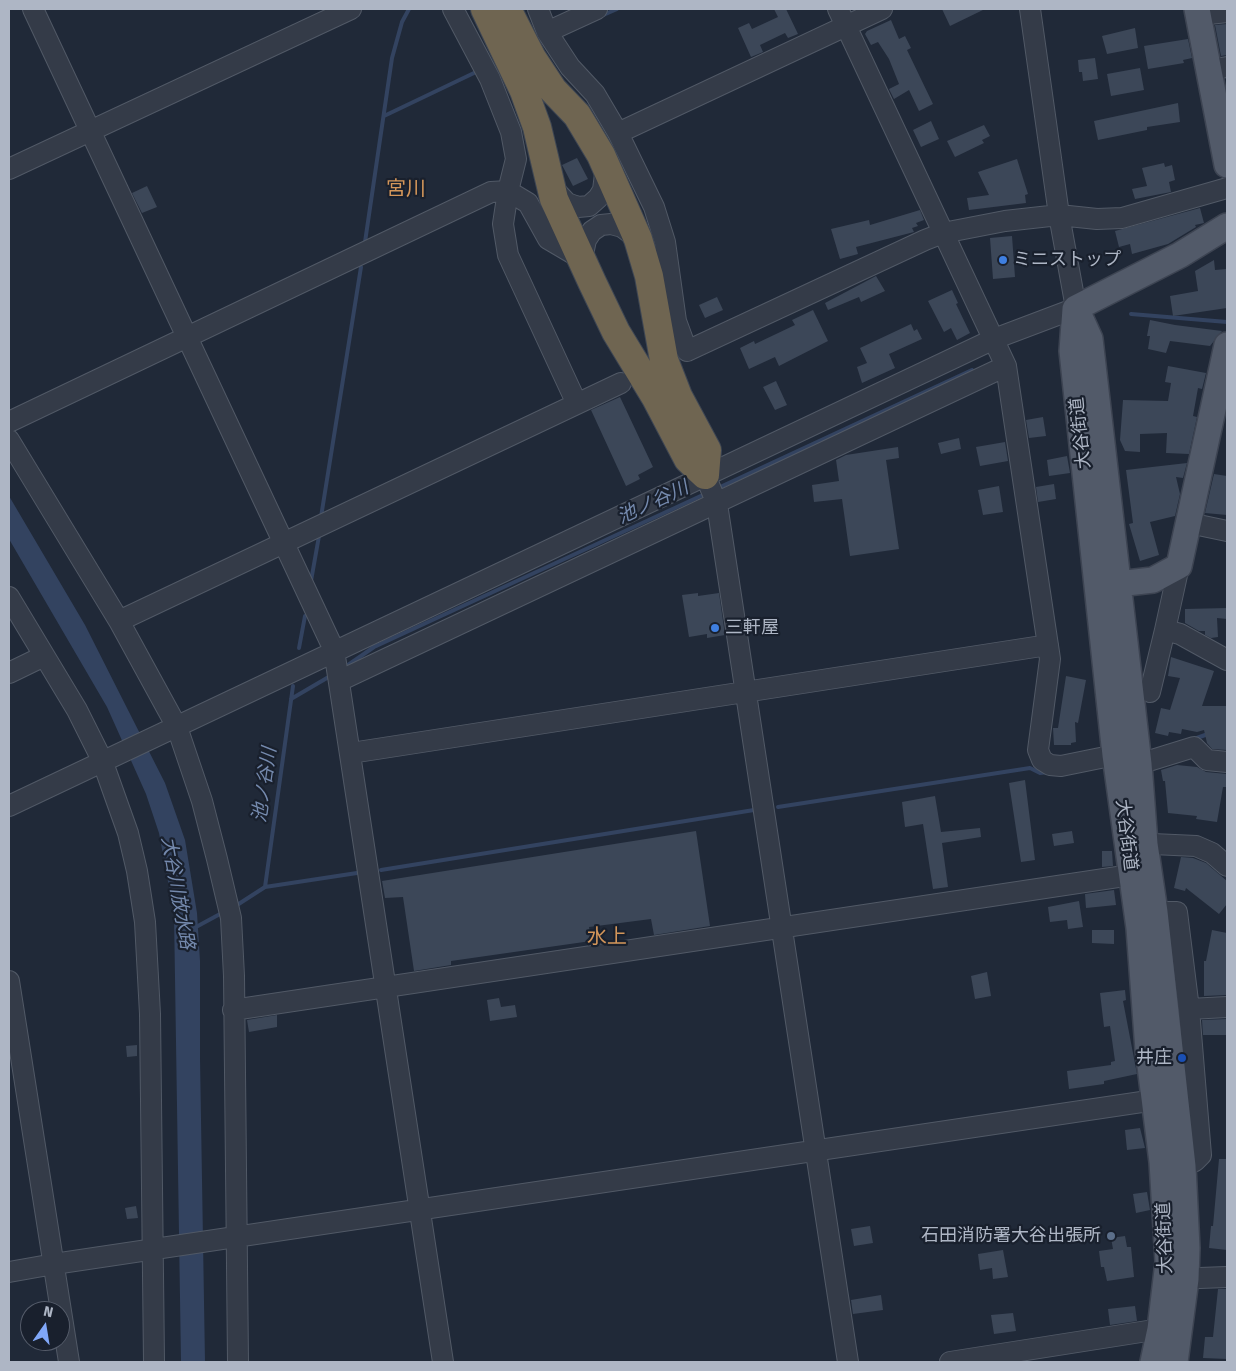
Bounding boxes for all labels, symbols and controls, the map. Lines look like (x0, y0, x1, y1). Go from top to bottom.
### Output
district label: 宮川 (386, 177, 426, 201)
place label: ミニストップ (1013, 249, 1121, 271)
marker: ミニストップ (997, 254, 1009, 266)
street label: 大谷街道 (1066, 396, 1096, 470)
water label: 池ノ谷川 (614, 477, 692, 529)
place label: 三軒屋 (725, 617, 779, 639)
marker: 三軒屋 (709, 622, 721, 634)
water label: 池ノ谷川 (248, 746, 282, 824)
street label: 大谷街道 (1111, 798, 1141, 872)
water label: 大谷川放水路 (156, 835, 198, 951)
district label: 水上 (587, 925, 627, 949)
place label: 井庄 (1136, 1047, 1172, 1069)
marker: 井庄 (1176, 1052, 1188, 1064)
street label: 大谷街道 (1153, 1202, 1177, 1274)
place label: 石田消防署大谷出張所 (921, 1225, 1101, 1247)
marker: 石田消防署大谷出張所 (1105, 1230, 1117, 1242)
north arrow (20, 1301, 70, 1351)
text: N (42, 1303, 55, 1321)

